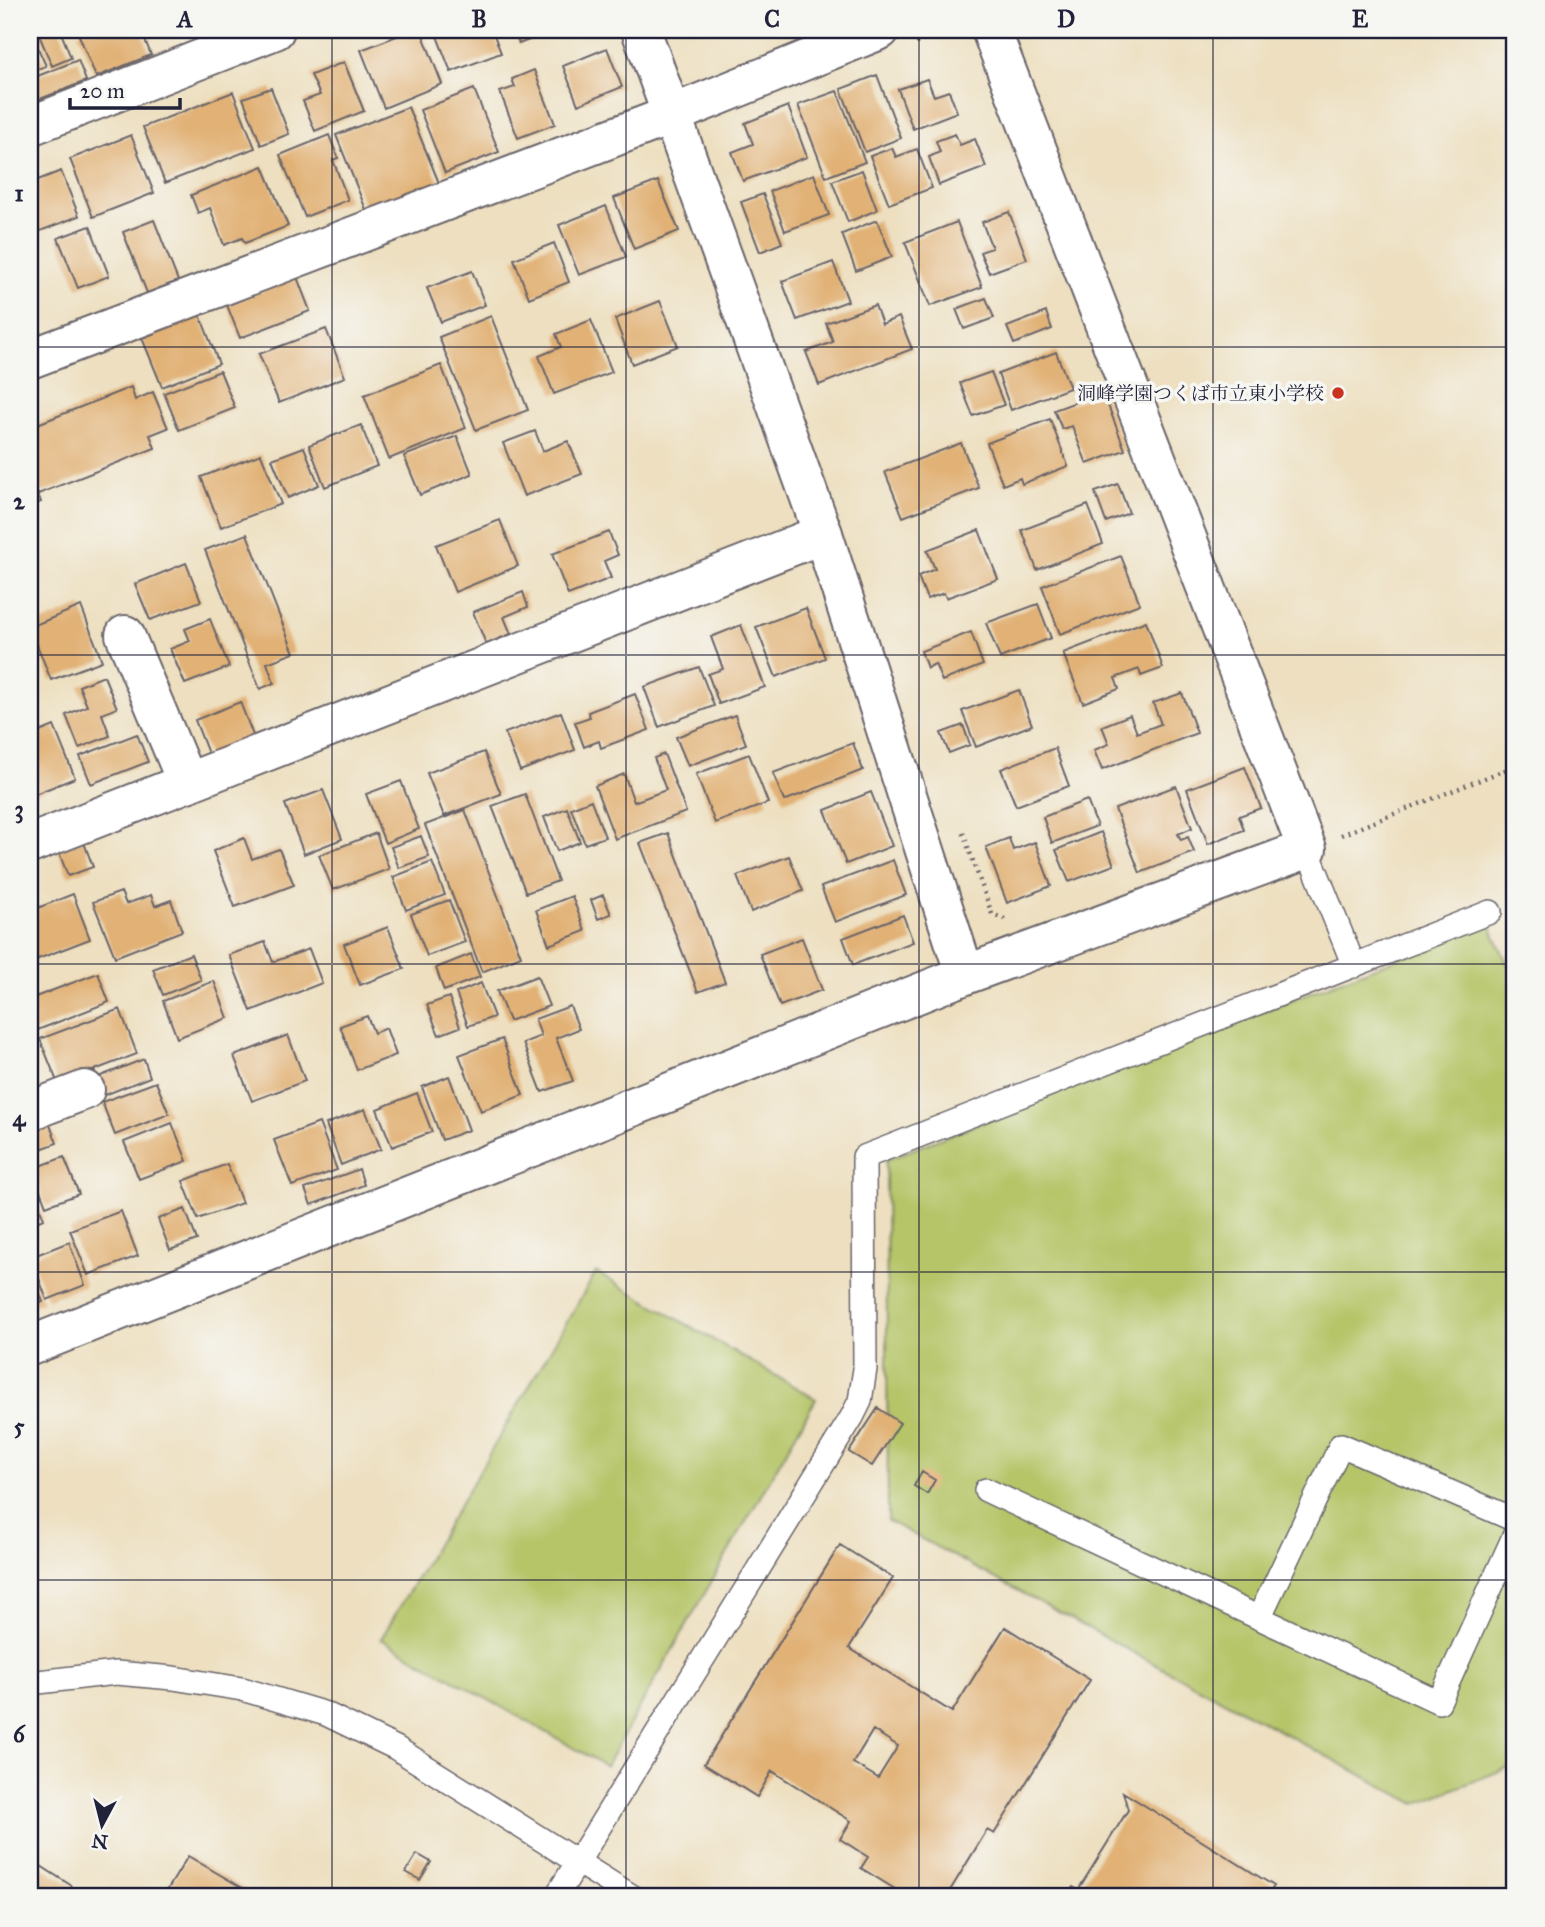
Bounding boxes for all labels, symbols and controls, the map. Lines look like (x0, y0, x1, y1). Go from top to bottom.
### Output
text: A (175, 5, 193, 33)
text: B (471, 5, 487, 33)
text: C (764, 5, 780, 33)
text: D (1057, 5, 1075, 33)
text: E (1352, 5, 1369, 33)
scale bar (70, 66, 180, 110)
text: 20 m (80, 78, 125, 104)
text: 1 (14, 179, 24, 207)
place label: 洞峰学園つくば市立東小学校 (1077, 382, 1324, 405)
marker: 洞峰学園つくば市立東小学校 (1330, 385, 1346, 401)
text: 2 (13, 487, 25, 515)
text: 3 (14, 795, 24, 824)
text: 4 (13, 1104, 27, 1132)
text: 5 (14, 1412, 25, 1440)
text: 6 (13, 1720, 26, 1748)
north arrow (66, 1790, 136, 1860)
text: N (91, 1829, 109, 1854)

